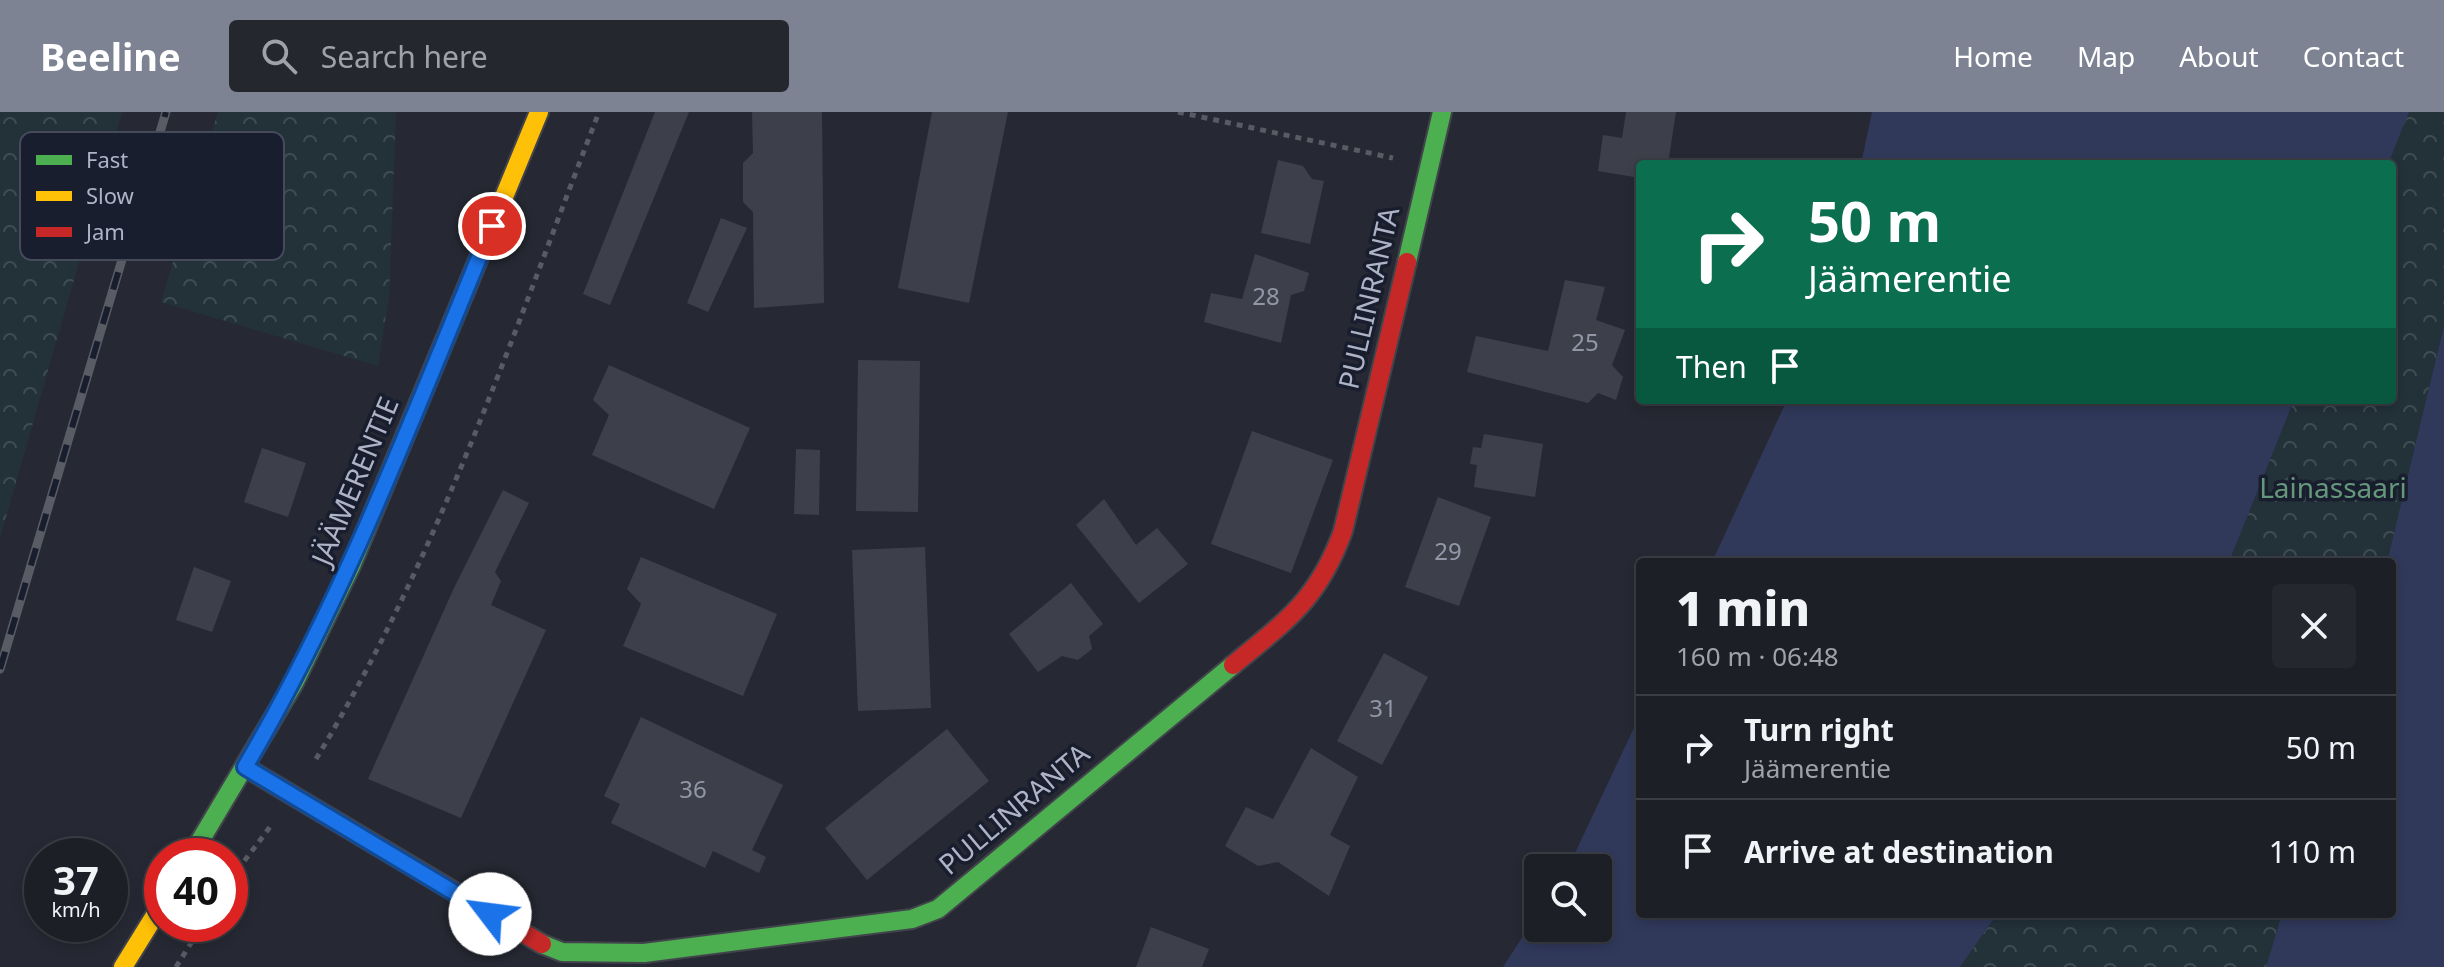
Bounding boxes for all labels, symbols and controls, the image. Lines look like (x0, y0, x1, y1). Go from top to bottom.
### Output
search box (229, 20, 789, 92)
text: Beeline (40, 30, 181, 82)
icon: search (257, 34, 301, 78)
text: Search here (321, 36, 488, 77)
text: Home (1953, 37, 2033, 75)
text: Map (2077, 37, 2135, 75)
text: About (2179, 37, 2259, 75)
text: Contact (2303, 37, 2404, 75)
legend (20, 132, 284, 260)
text: Fast (86, 144, 128, 174)
text: Slow (86, 180, 135, 210)
text: 50 m (1808, 182, 1941, 258)
pin (458, 192, 526, 260)
icon: right (1676, 192, 1780, 296)
street label: PULLINRANTA (1329, 203, 1407, 392)
icon: arrive (470, 204, 514, 248)
text: Jam (84, 216, 125, 246)
text: Jäämerentie (1808, 254, 2011, 303)
house number: 28 (1252, 279, 1280, 312)
house number: 25 (1571, 325, 1599, 358)
icon: arrive (1763, 344, 1807, 388)
text: Then (1676, 346, 1747, 387)
street label: JÄÄMERENTIE (300, 391, 407, 573)
park label: Lainassaari (2259, 468, 2407, 506)
house number: 29 (1434, 534, 1462, 567)
text: 1 min (1676, 575, 1810, 640)
button: close (2272, 584, 2356, 668)
text: 160 m · 06:48 (1676, 638, 1839, 674)
house number: 31 (1369, 691, 1397, 724)
text: Turn right (1744, 709, 1894, 750)
icon: right (1676, 725, 1720, 769)
text: 50 m (2286, 727, 2356, 768)
street label: PULLINRANTA (930, 734, 1097, 882)
text: Jäämerentie (1744, 750, 1891, 786)
house number: 36 (679, 772, 707, 805)
icon: arrive (1676, 829, 1720, 873)
text: Arrive at destination (1744, 831, 2054, 872)
text: 110 m (2269, 831, 2356, 872)
speed limit sign: 40 (144, 838, 248, 942)
text: 37 (53, 852, 99, 907)
map controls (1524, 854, 1612, 942)
button: search (1524, 854, 1612, 942)
position arrow (448, 872, 532, 956)
text: km/h (51, 896, 101, 923)

